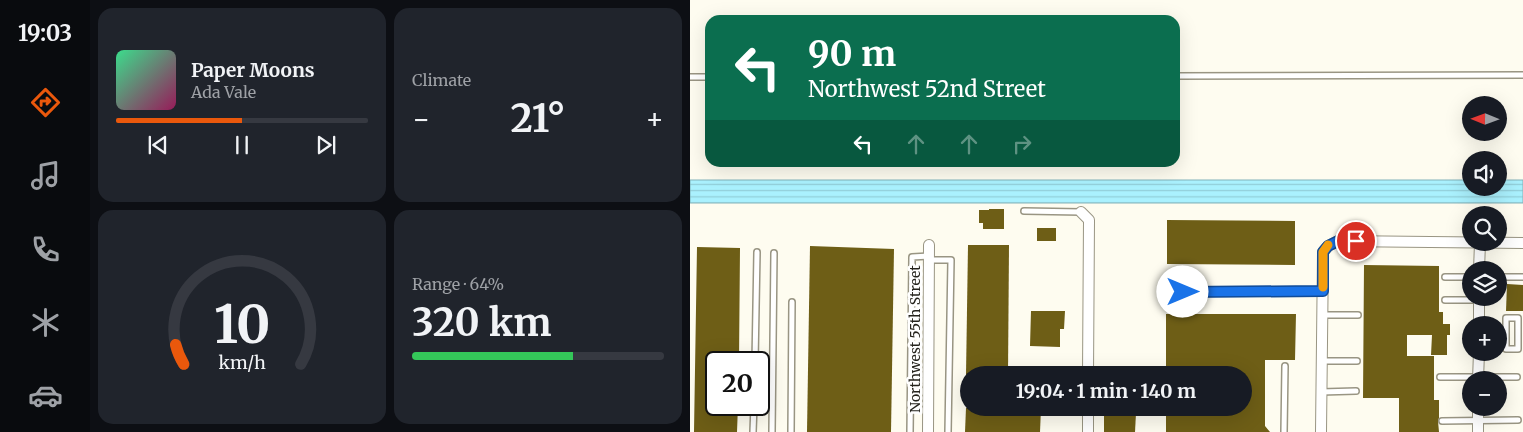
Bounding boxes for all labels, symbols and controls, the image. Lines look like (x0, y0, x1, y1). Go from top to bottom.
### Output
text: 19:03 (18, 19, 72, 47)
text: 90 m (808, 32, 896, 76)
icon: left (725, 35, 790, 100)
text: Paper Moons (191, 58, 315, 82)
text: Climate (412, 70, 471, 90)
text: Northwest 52nd Street (808, 75, 1046, 103)
text: Ada Vale (191, 82, 256, 102)
icon: directions (28, 85, 63, 120)
text: 21° (511, 95, 565, 142)
north arrow (1462, 96, 1508, 141)
map controls (1462, 96, 1507, 416)
text: − (412, 101, 431, 137)
text: + (645, 101, 664, 137)
icon: left (849, 130, 877, 158)
icon: ahead (902, 130, 930, 158)
icon: ahead (955, 130, 983, 158)
icon: right (1008, 130, 1036, 158)
icon: previous (144, 131, 172, 159)
icon: pause (228, 131, 256, 159)
icon: next (312, 131, 340, 159)
button: sound (1462, 151, 1507, 196)
icon: music (28, 158, 63, 193)
button: search (1462, 206, 1507, 251)
pin (1335, 220, 1377, 262)
icon: arrive (1342, 227, 1370, 255)
icon: phone (28, 232, 63, 267)
button: layers (1462, 261, 1507, 306)
street label: Northwest 55th Street (906, 265, 924, 413)
position arrow (1156, 265, 1208, 317)
text: Range · 64% (412, 274, 504, 294)
text: 10 (214, 292, 270, 357)
text: 320 km (412, 299, 552, 346)
icon: climate (28, 305, 63, 340)
button: + (1462, 316, 1507, 361)
text: km/h (218, 351, 266, 374)
speed limit sign: 20 (705, 351, 770, 416)
button: − (1462, 371, 1507, 416)
icon: car (28, 378, 63, 413)
text: 19:04 · 1 min · 140 m (1016, 379, 1196, 403)

